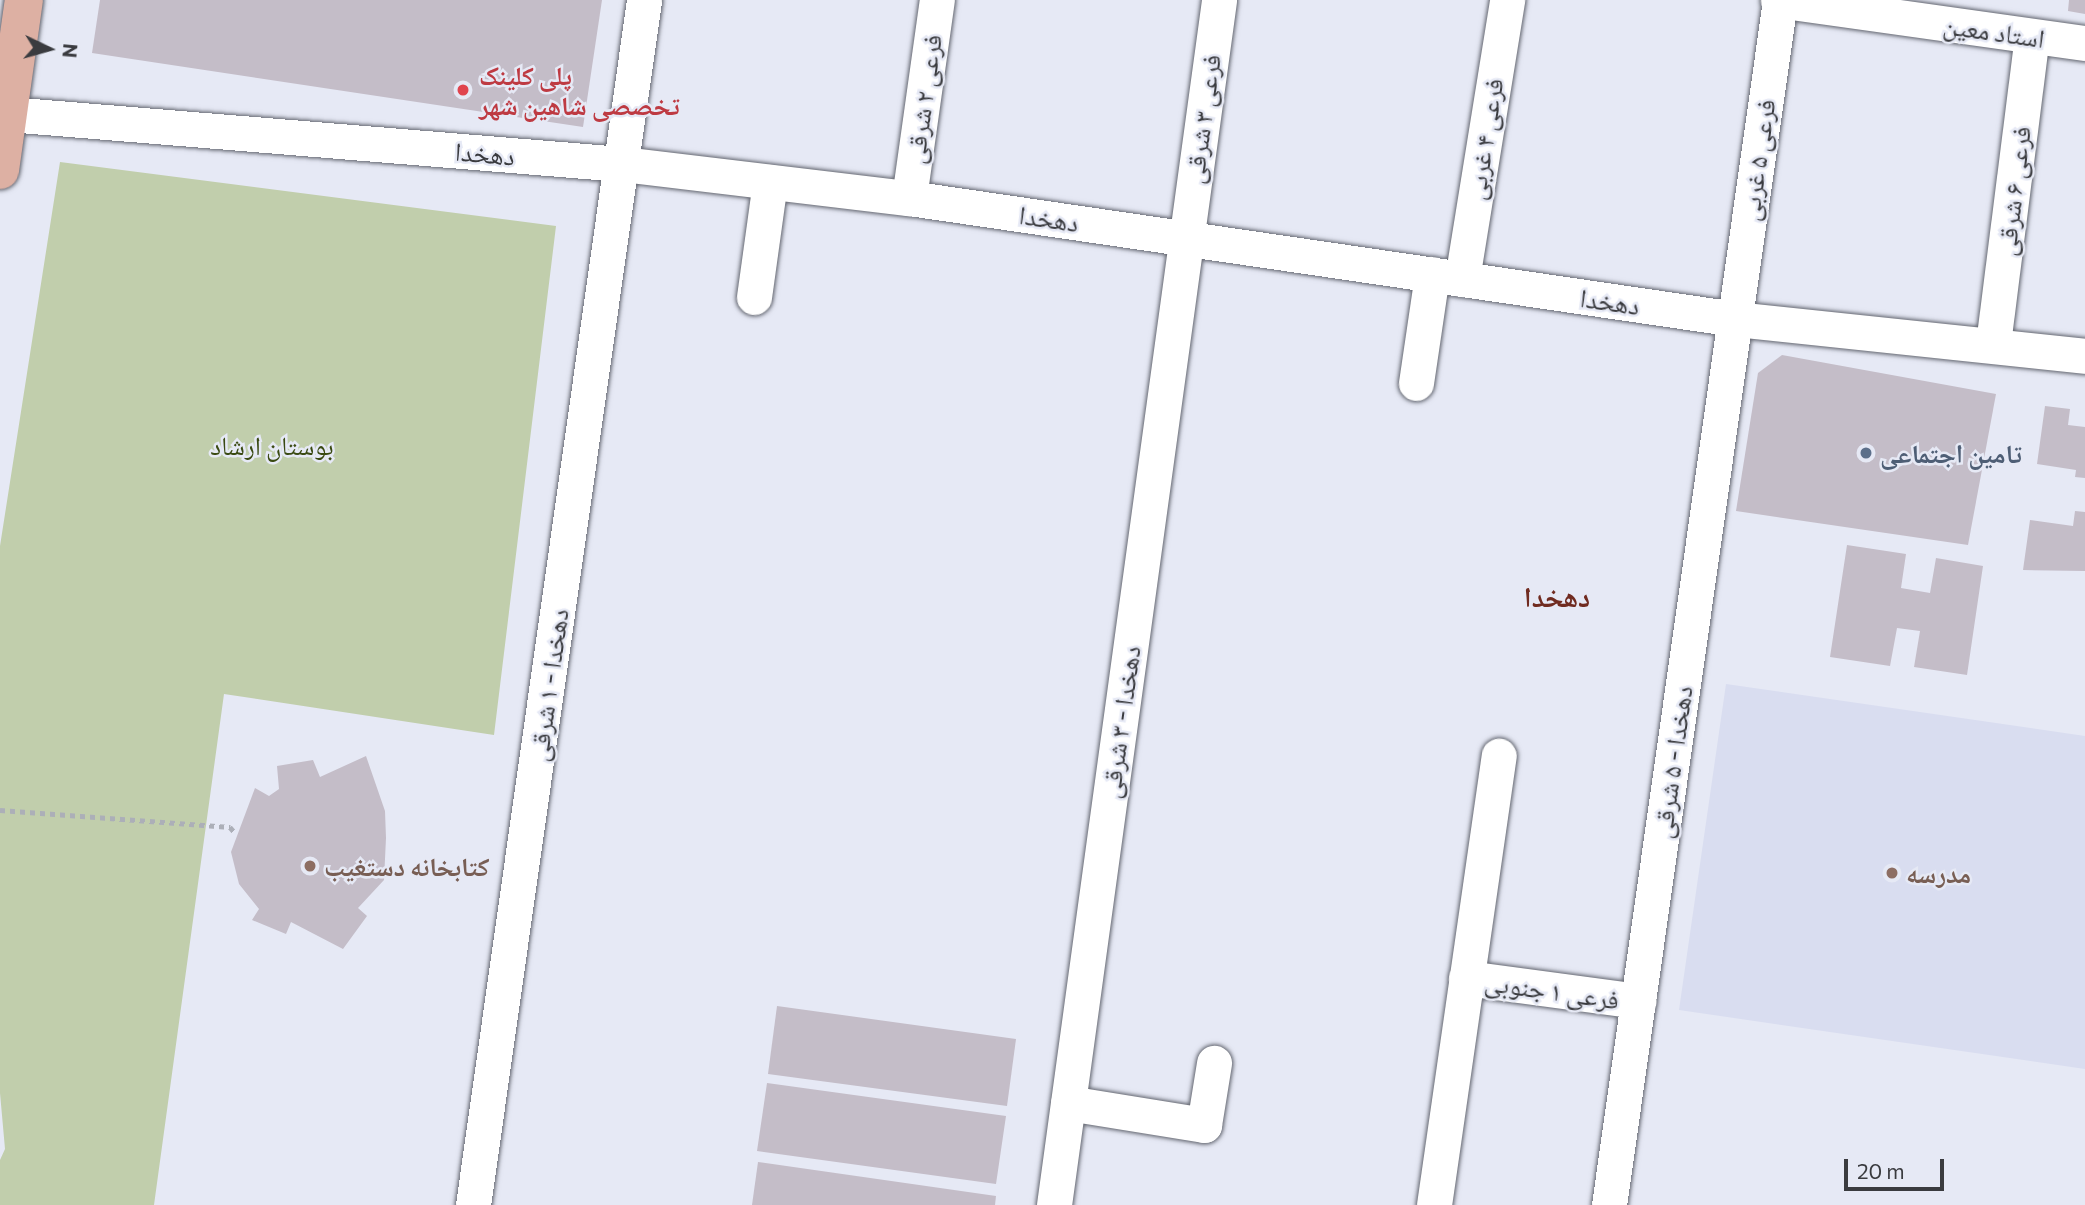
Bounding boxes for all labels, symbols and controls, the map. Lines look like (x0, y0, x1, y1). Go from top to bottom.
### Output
street label: استاد معین (1941, 8, 2047, 54)
north arrow (14, 14, 84, 84)
street label: فرعی ۲ شرقی (898, 32, 948, 166)
text: N (58, 43, 82, 59)
street label: فرعی ۳ شرقی (1177, 52, 1227, 186)
place label: پلی کلینک تخصصی شاهین شهر (479, 59, 680, 120)
street label: فرعی ۴ غربی (1459, 76, 1509, 202)
marker: پلی کلینک تخصصی شاهین شهر (453, 80, 473, 100)
street label: فرعی ۵ غربی (1733, 97, 1781, 223)
street label: فرعی ۶ شرقی (1990, 124, 2036, 258)
street label: دهخدا (454, 135, 516, 171)
street label: دهخدا (1017, 198, 1081, 238)
street label: دهخدا (1578, 281, 1642, 321)
park label: بوستان ارشاد (210, 429, 334, 461)
place label: تامین اجتماعی (1880, 437, 2022, 469)
marker: تامین اجتماعی (1858, 445, 1874, 461)
district label: دهخدا (1524, 579, 1590, 613)
street label: دهخدا - ۱ شرقی (522, 607, 574, 763)
street label: دهخدا - ۳ شرقی (1094, 644, 1146, 800)
street label: دهخدا - ۵ شرقی (1646, 684, 1698, 840)
place label: کتابخانه دستغیب (324, 850, 489, 882)
place label: مدرسه (1906, 857, 1971, 889)
marker: کتابخانه دستغیب (302, 858, 318, 874)
marker: مدرسه (1884, 865, 1900, 881)
street label: فرعی ۱ جنوبی (1483, 965, 1621, 1015)
scale bar (1847, 1146, 1947, 1190)
text: 20 m (1857, 1158, 1905, 1183)

